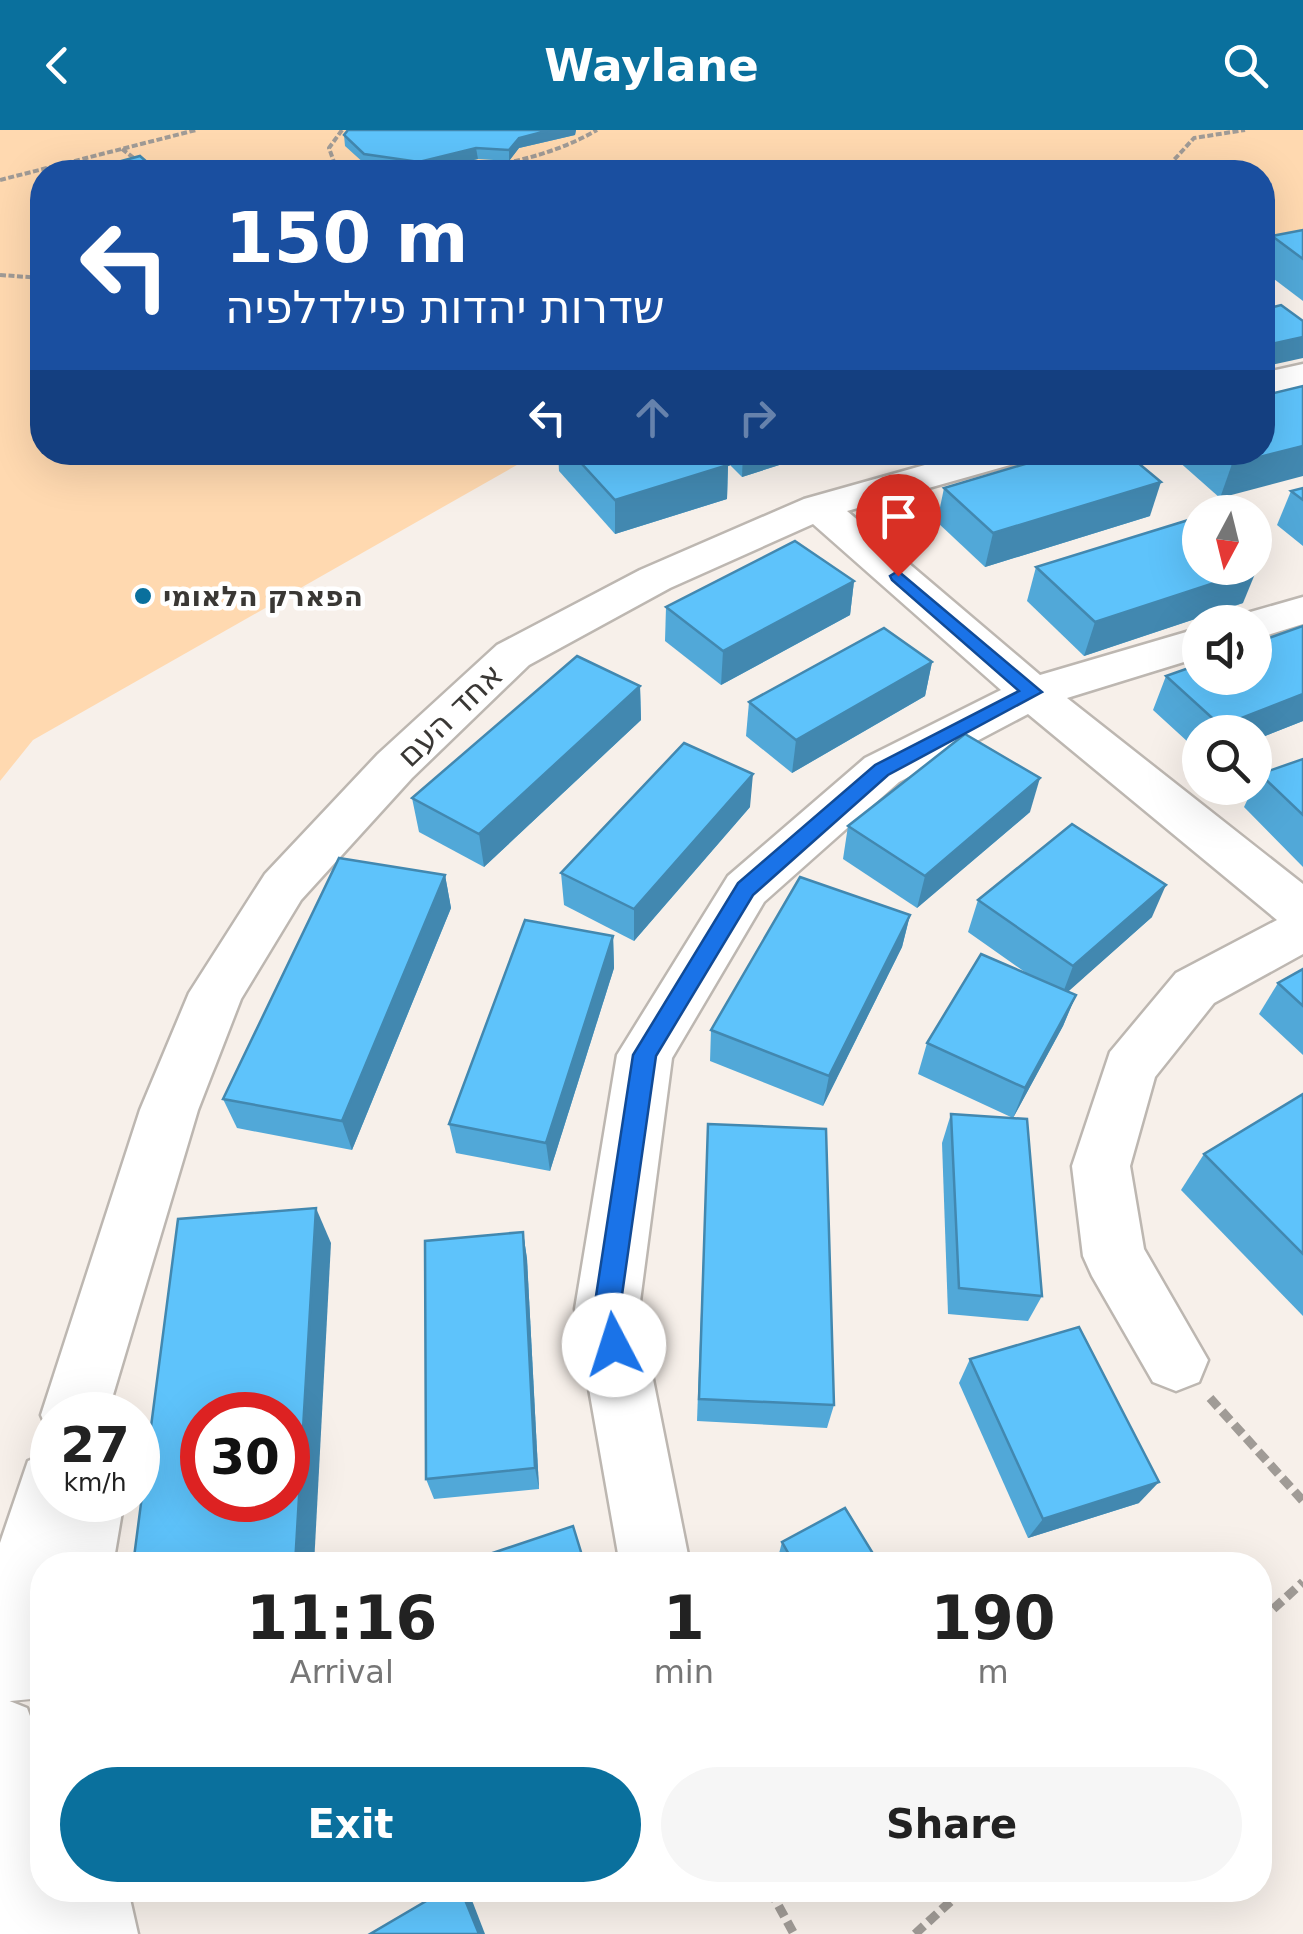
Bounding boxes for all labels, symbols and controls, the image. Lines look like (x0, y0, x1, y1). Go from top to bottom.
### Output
icon: back (30, 38, 85, 93)
icon: search (1218, 38, 1273, 93)
text: Waylane (544, 39, 759, 92)
text: 150 m (225, 197, 468, 279)
icon: left (60, 200, 190, 330)
text: שדרות יהדות פילדלפיה (225, 281, 665, 334)
icon: left (520, 390, 575, 445)
icon: ahead (625, 390, 680, 445)
icon: right (730, 390, 785, 445)
pin (856, 474, 941, 577)
icon: arrive (871, 489, 926, 544)
north arrow (1182, 495, 1272, 585)
map controls (1182, 495, 1272, 805)
place label: הפארק הלאומי (163, 580, 363, 613)
marker: הפארק הלאומי (132, 585, 154, 607)
button: sound (1182, 605, 1272, 695)
street label: אחד העם (389, 655, 511, 775)
button: search (1182, 715, 1272, 805)
position arrow (562, 1293, 666, 1397)
speed limit sign: 30 (180, 1392, 310, 1522)
text: 27 (60, 1416, 130, 1474)
text: km/h (63, 1468, 127, 1497)
text: 11:16 (246, 1583, 437, 1653)
text: 1 (663, 1583, 705, 1653)
text: 190 (930, 1583, 1056, 1653)
text: Arrival (290, 1653, 394, 1691)
text: min (654, 1653, 714, 1691)
text: m (977, 1653, 1009, 1691)
button: Exit (60, 1767, 641, 1882)
button: Share (661, 1767, 1242, 1882)

